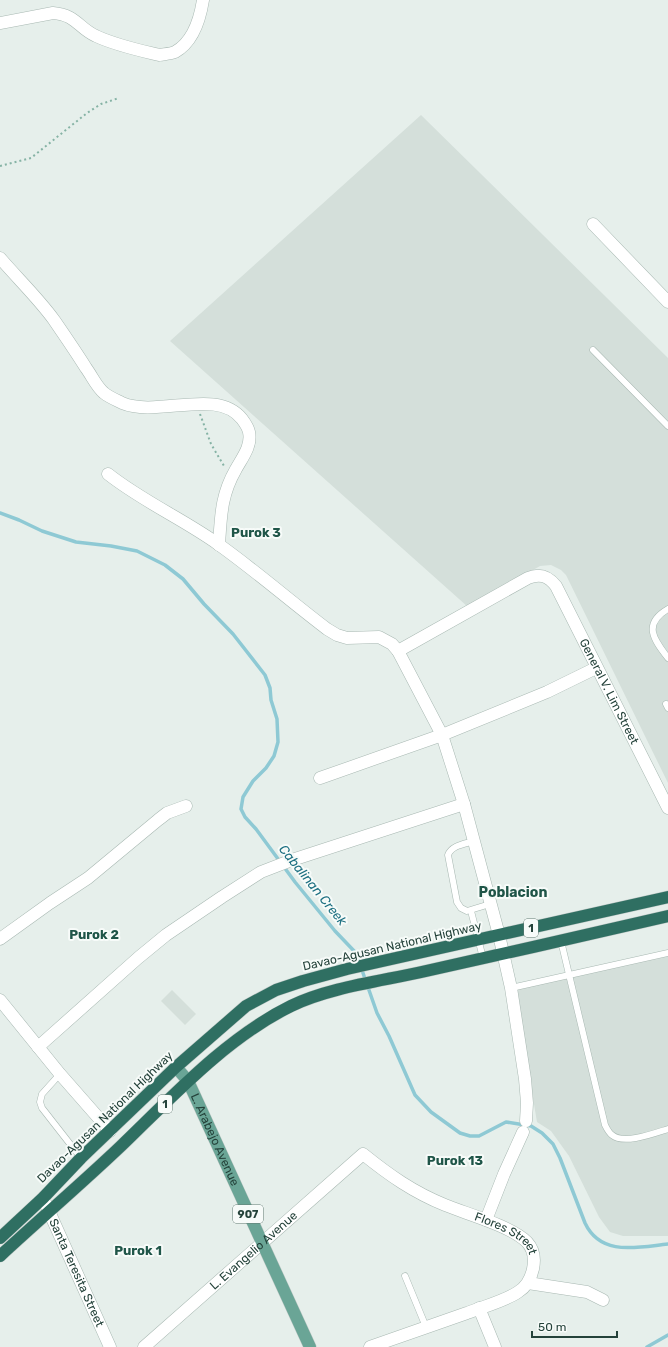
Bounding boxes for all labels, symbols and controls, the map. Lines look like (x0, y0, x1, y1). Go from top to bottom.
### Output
district label: Purok 3 (231, 525, 281, 540)
street label: General V. Lim Street (577, 636, 642, 747)
water label: Cabalinan Creek (276, 842, 350, 929)
district label: Poblacion (479, 884, 547, 901)
street label: Davao-Agusan National Highway (301, 919, 483, 973)
road number: 1 (524, 919, 538, 937)
district label: Purok 2 (69, 927, 119, 942)
street label: Davao-Agusan National Highway (34, 1048, 176, 1186)
street label: L. Arabejo Avenue (188, 1091, 242, 1188)
road number: 1 (158, 1095, 172, 1113)
district label: Purok 13 (427, 1153, 484, 1168)
road number: 907 (233, 1205, 263, 1223)
street label: L. Evangelio Avenue (207, 1208, 300, 1293)
street label: Flores Street (473, 1209, 540, 1256)
street label: Santa Teresita Street (46, 1217, 107, 1329)
district label: Purok 1 (114, 1243, 162, 1258)
scale bar (532, 1313, 617, 1339)
text: 50 m (538, 1320, 566, 1334)

